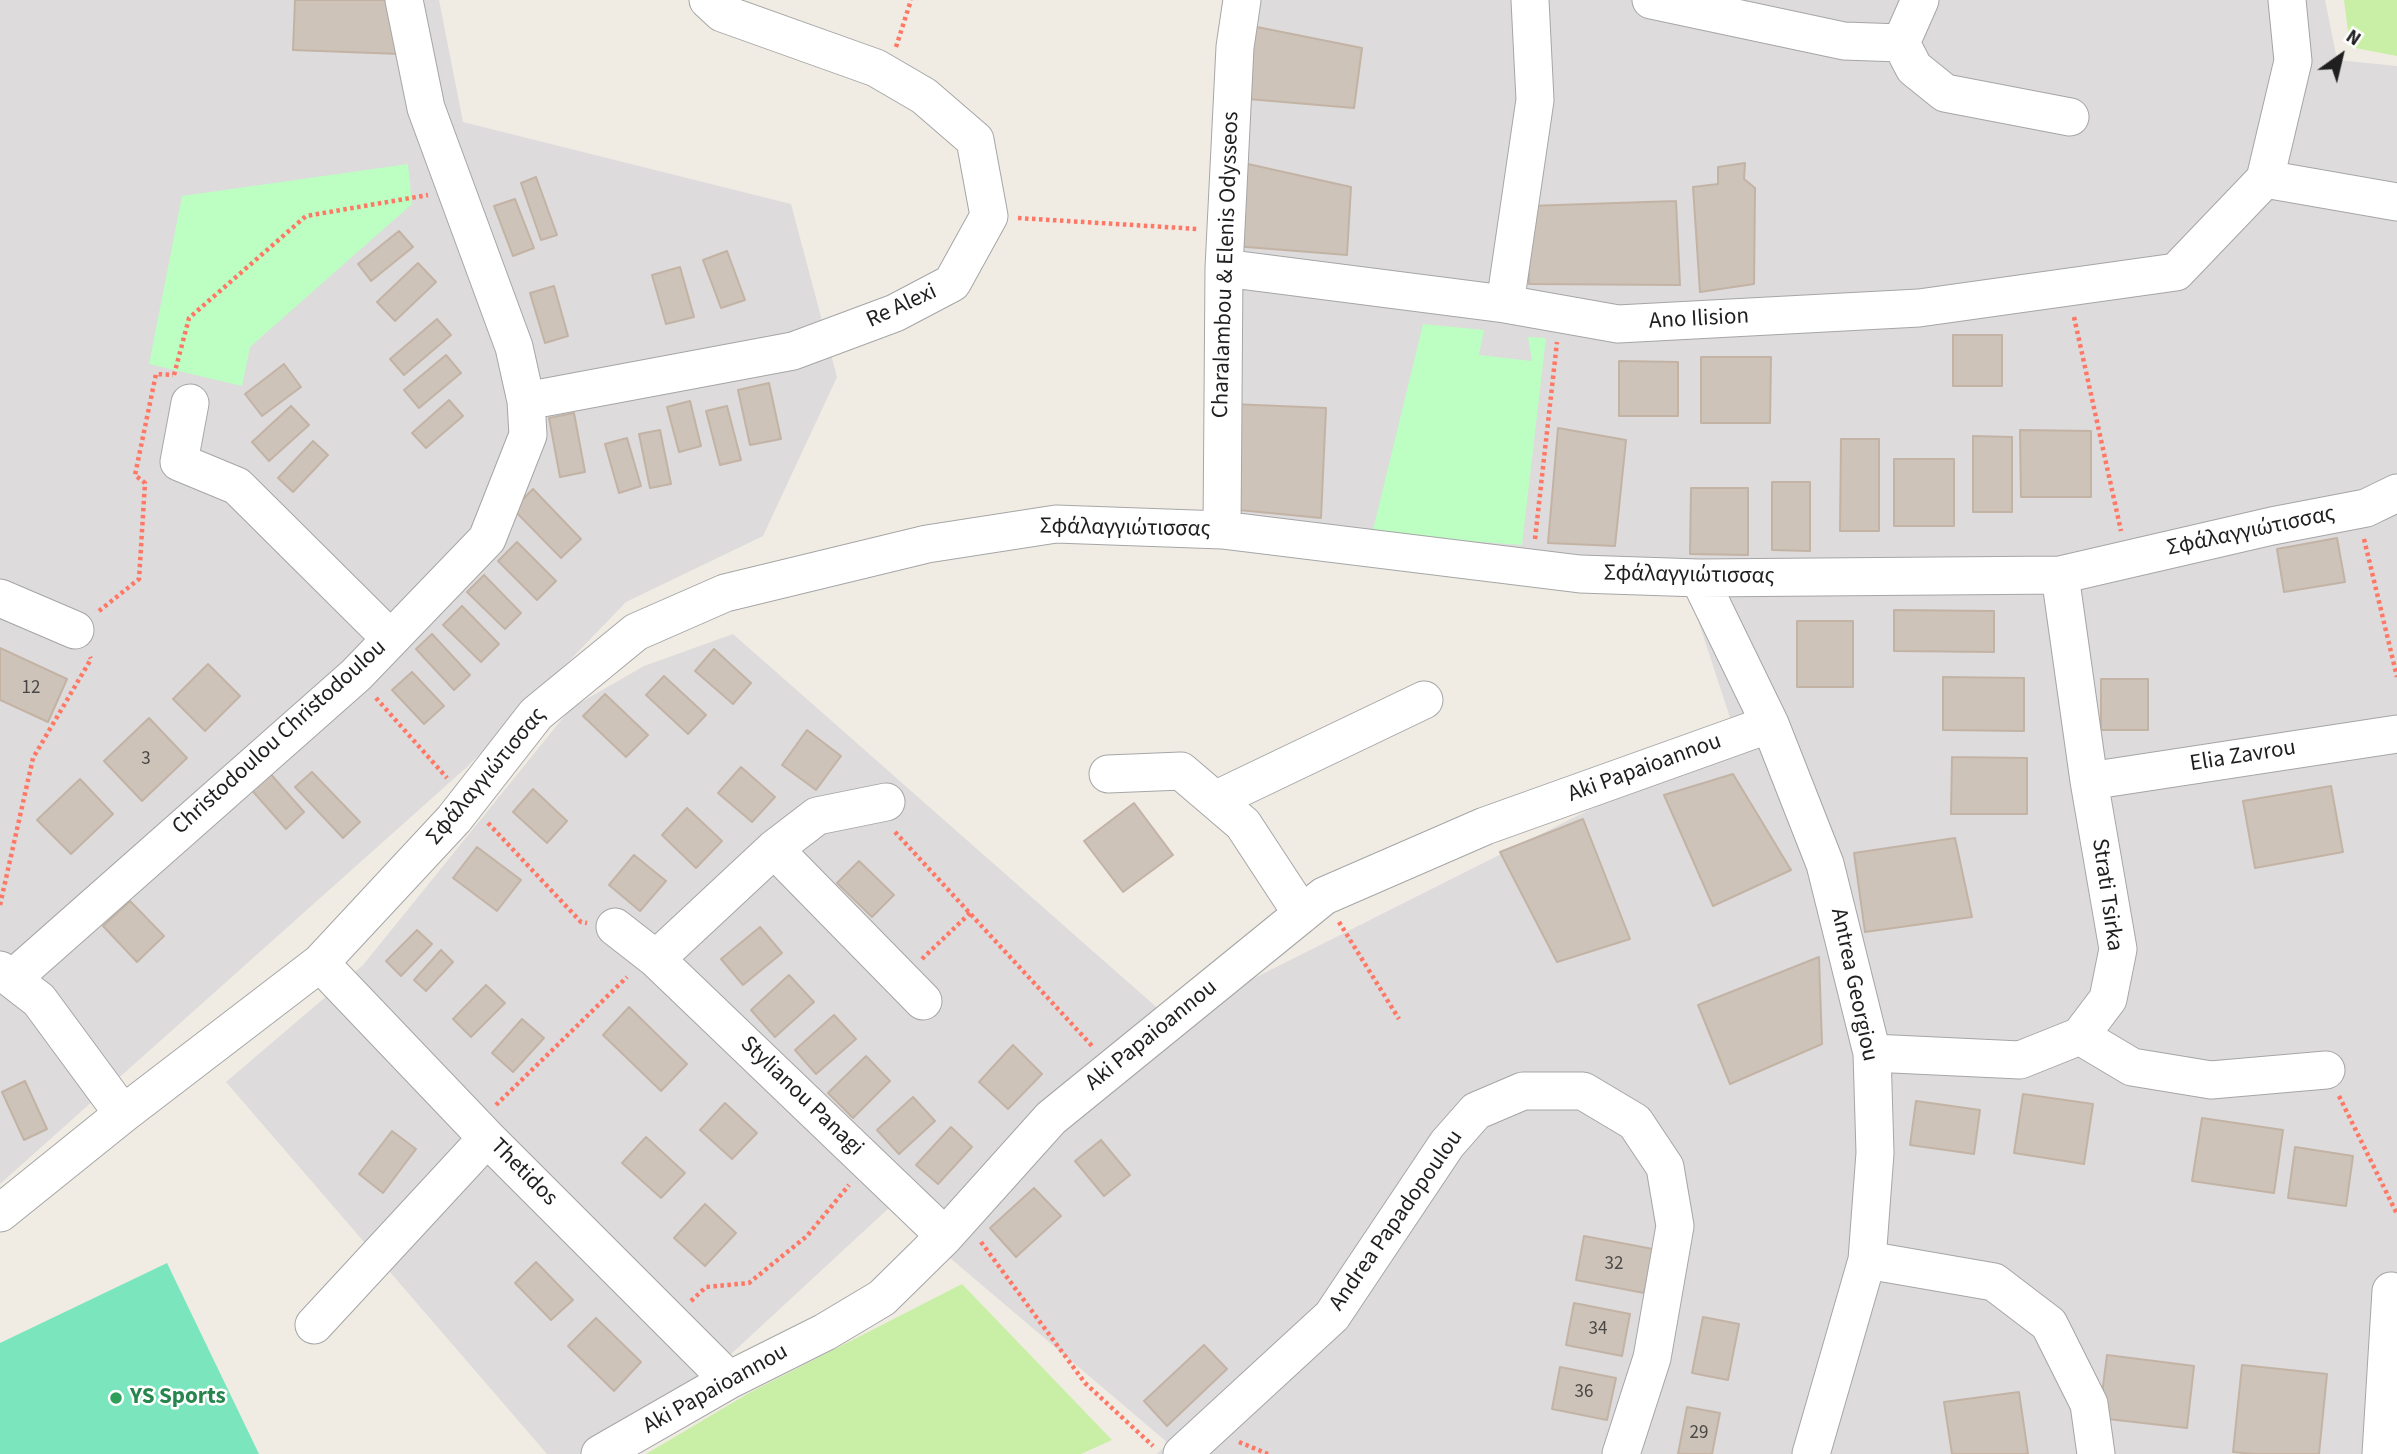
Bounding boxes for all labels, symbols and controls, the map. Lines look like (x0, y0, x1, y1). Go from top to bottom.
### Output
north arrow (2306, 21, 2376, 91)
text: N (2340, 23, 2366, 53)
street label: Charalambou & Elenis Odysseos (1208, 111, 1246, 419)
street label: Re Alexi (862, 279, 942, 335)
street label: Ano Ilision (1648, 304, 1750, 336)
street label: Σφάλαγγιώτισσας (2164, 501, 2338, 563)
street label: Σφάλαγγιώτισσας (1039, 514, 1211, 544)
street label: Σφάλαγγιώτισσας (1603, 561, 1775, 591)
street label: Christodoulou Christodoulou (167, 635, 393, 841)
house number: 12 (22, 678, 40, 700)
street label: Σφάλαγγιώτισσας (421, 703, 553, 851)
street label: Aki Papaioannou (1564, 728, 1726, 810)
street label: Elia Zavrou (2188, 735, 2298, 779)
house number: 3 (141, 749, 151, 771)
street label: Strati Tsirka (2084, 837, 2128, 953)
street label: Antrea Georgiou (1823, 906, 1883, 1064)
street label: Aki Papaioannou (1081, 975, 1223, 1097)
street label: Stylianou Panagi (734, 1031, 868, 1163)
street label: Andrea Papadopoulou (1324, 1125, 1470, 1317)
street label: Thetidos (483, 1133, 563, 1213)
house number: 32 (1605, 1254, 1623, 1276)
house number: 34 (1589, 1319, 1607, 1341)
street label: Aki Papaioannou (639, 1339, 793, 1441)
house number: 36 (1575, 1382, 1593, 1404)
place label: YS Sports (130, 1384, 226, 1412)
marker: YS Sports (108, 1390, 124, 1406)
house number: 29 (1690, 1423, 1708, 1445)

